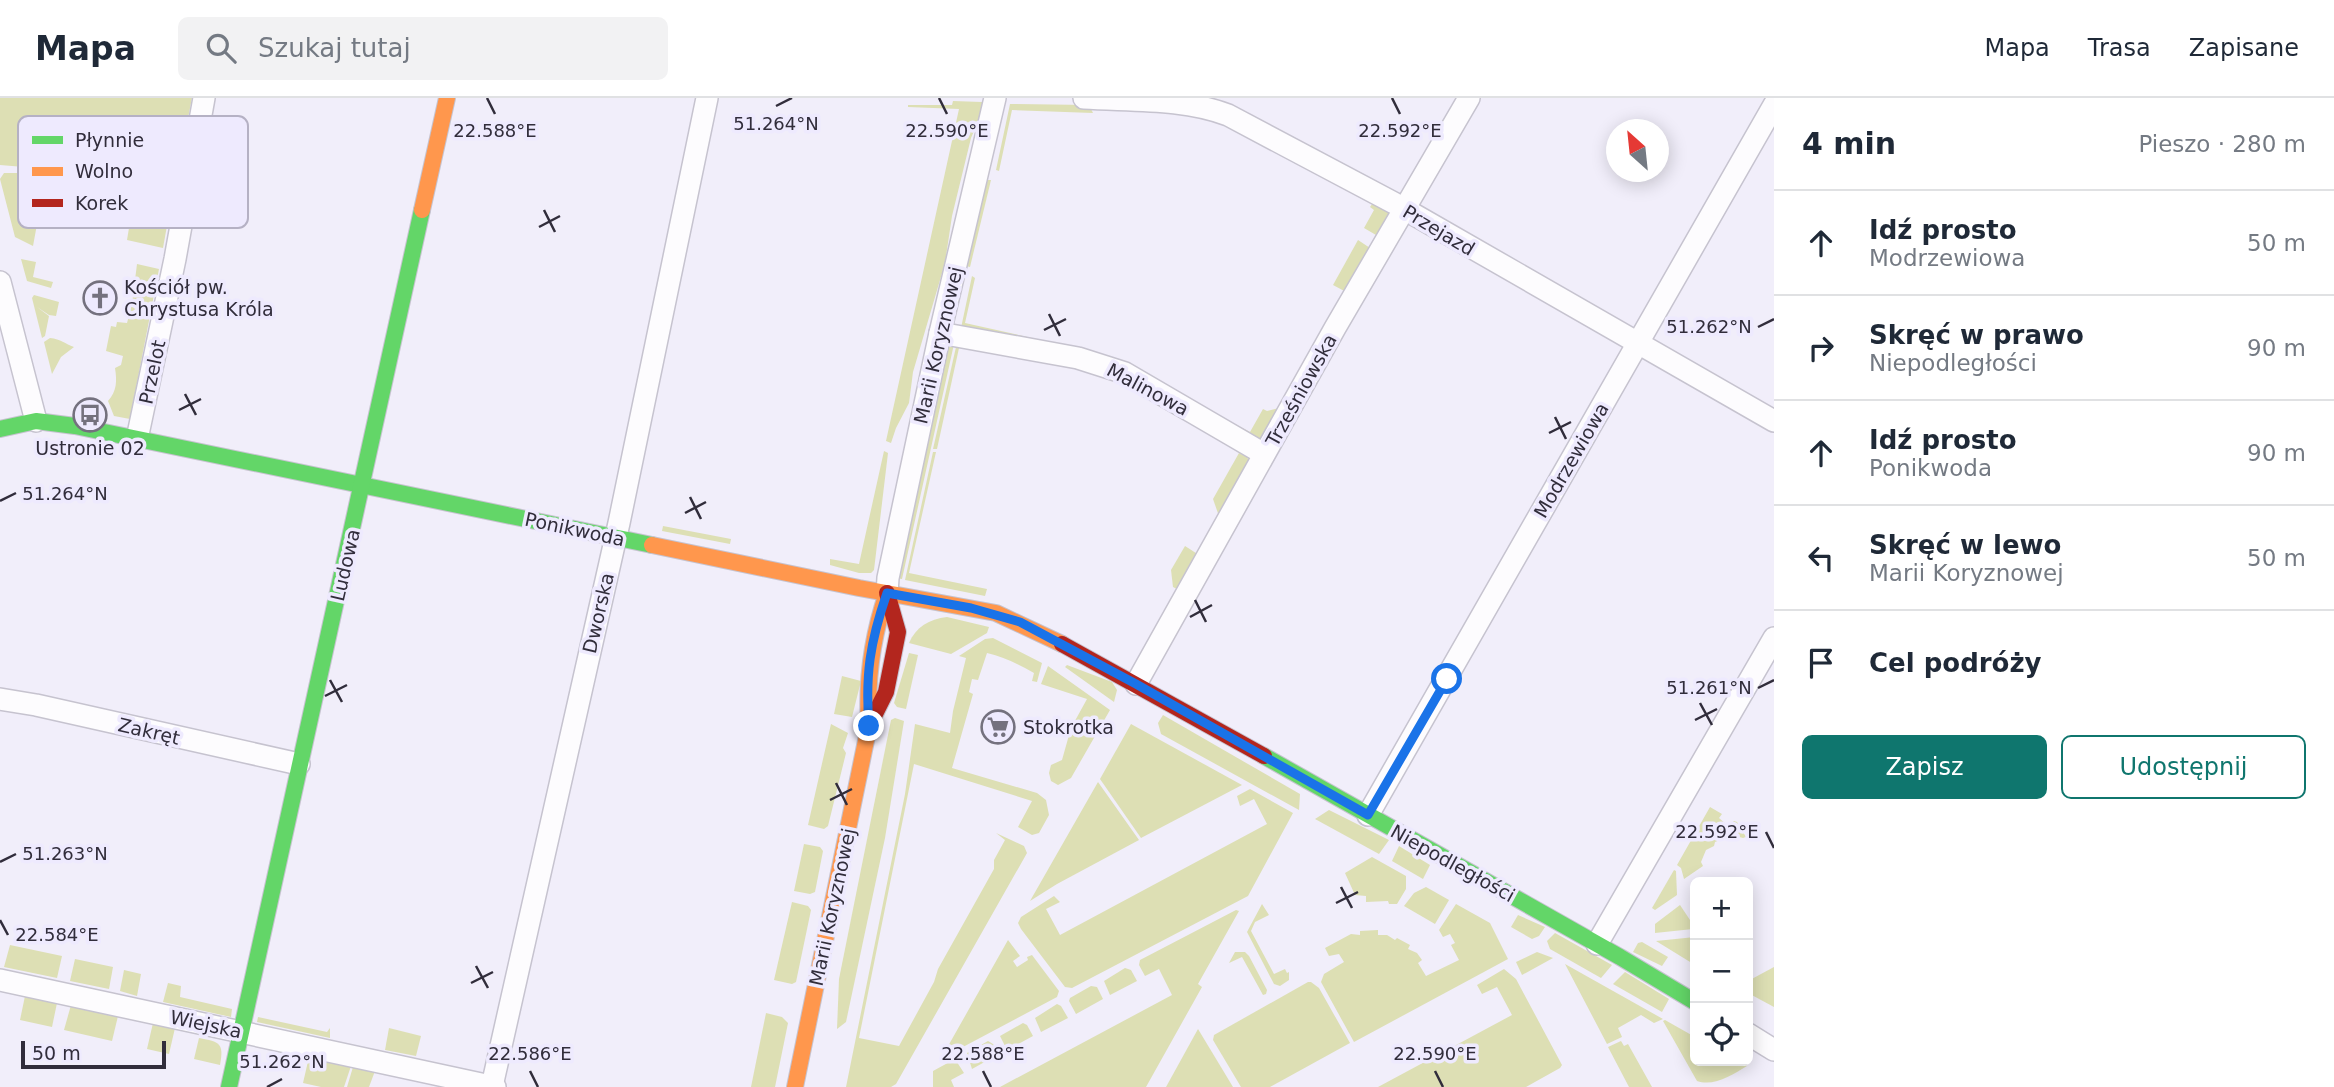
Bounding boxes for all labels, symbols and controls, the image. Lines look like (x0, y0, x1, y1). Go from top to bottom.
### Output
search box (178, 17, 668, 80)
text: Mapa (35, 29, 136, 68)
icon: search (202, 29, 240, 67)
text: Szukaj tutaj (258, 33, 411, 63)
text: Mapa (1984, 34, 2050, 62)
text: Trasa (2088, 34, 2151, 62)
text: Zapisane (2189, 34, 2299, 62)
text: 51.264°N (733, 113, 819, 134)
legend (18, 116, 248, 228)
north arrow (1606, 119, 1669, 182)
text: 22.588°E (453, 120, 537, 141)
text: 22.590°E (905, 120, 989, 141)
text: 22.592°E (1358, 120, 1442, 141)
text: 4 min (1802, 126, 1896, 161)
text: Płynnie (75, 129, 144, 151)
text: Pieszo · 280 m (2138, 131, 2306, 157)
text: Wolno (75, 160, 133, 182)
text: Korek (75, 192, 128, 214)
street label: Przejazd (1399, 200, 1479, 260)
text: Idź prosto (1869, 215, 2017, 245)
icon: ahead (1802, 224, 1840, 262)
text: 50 m (2247, 230, 2306, 256)
text: Modrzewiowa (1869, 245, 2025, 271)
street label: Marii Koryznowej (909, 264, 967, 426)
place label: Kościół pw. Chrystusa Króla (124, 276, 274, 320)
church icon: Kościół pw. Chrystusa Króla (81, 279, 119, 317)
text: 51.262°N (1666, 316, 1752, 337)
text: Skręć w prawo (1869, 320, 2084, 350)
icon: right (1802, 329, 1840, 367)
street label: Trześniowska (1261, 330, 1341, 451)
text: 90 m (2247, 335, 2306, 361)
street label: Przelot (134, 338, 170, 406)
text: Niepodległości (1869, 350, 2037, 376)
street label: Malinowa (1103, 358, 1193, 420)
bus stop icon: Ustronie 02 (71, 396, 109, 434)
street label: Modrzewiowa (1529, 399, 1613, 521)
text: Idź prosto (1869, 425, 2017, 455)
icon: ahead (1802, 434, 1840, 472)
place label: Ustronie 02 (35, 437, 145, 459)
text: 90 m (2247, 440, 2306, 466)
text: Ponikwoda (1869, 455, 1992, 481)
text: 51.264°N (22, 483, 108, 504)
street label: Ponikwoda (523, 508, 627, 550)
street label: Ludowa (326, 527, 364, 603)
text: Skręć w lewo (1869, 530, 2061, 560)
icon: left (1802, 539, 1840, 577)
text: 50 m (2247, 545, 2306, 571)
text: Marii Koryznowej (1869, 560, 2064, 586)
street label: Dworska (578, 571, 618, 655)
icon: arrive (1802, 644, 1840, 682)
text: Cel podróży (1869, 648, 2042, 678)
route start (1431, 663, 1462, 694)
text: 51.261°N (1666, 677, 1752, 698)
supermarket icon: Stokrotka (979, 708, 1017, 746)
route end (853, 710, 884, 741)
street label: Zakręt (116, 713, 182, 749)
place label: Stokrotka (1023, 716, 1114, 738)
button: Zapisz (1802, 735, 2047, 799)
button: Udostępnij (2061, 735, 2306, 799)
street label: Niepodległości (1387, 820, 1519, 906)
text: 22.592°E (1675, 821, 1759, 842)
street label: Marii Koryznowej (805, 826, 859, 988)
text: 51.263°N (22, 843, 108, 864)
map controls (1690, 877, 1753, 1066)
button: + (1690, 877, 1753, 940)
text: 22.584°E (15, 924, 99, 945)
button: − (1690, 940, 1753, 1003)
button: locate (1690, 1003, 1753, 1066)
street label: Wiejska (168, 1006, 244, 1042)
scale bar (21, 1038, 166, 1070)
text: 50 m (32, 1042, 81, 1064)
text: 22.586°E (488, 1043, 572, 1064)
text: 22.588°E (941, 1043, 1025, 1064)
text: 22.590°E (1393, 1043, 1477, 1064)
text: 51.262°N (239, 1051, 325, 1072)

